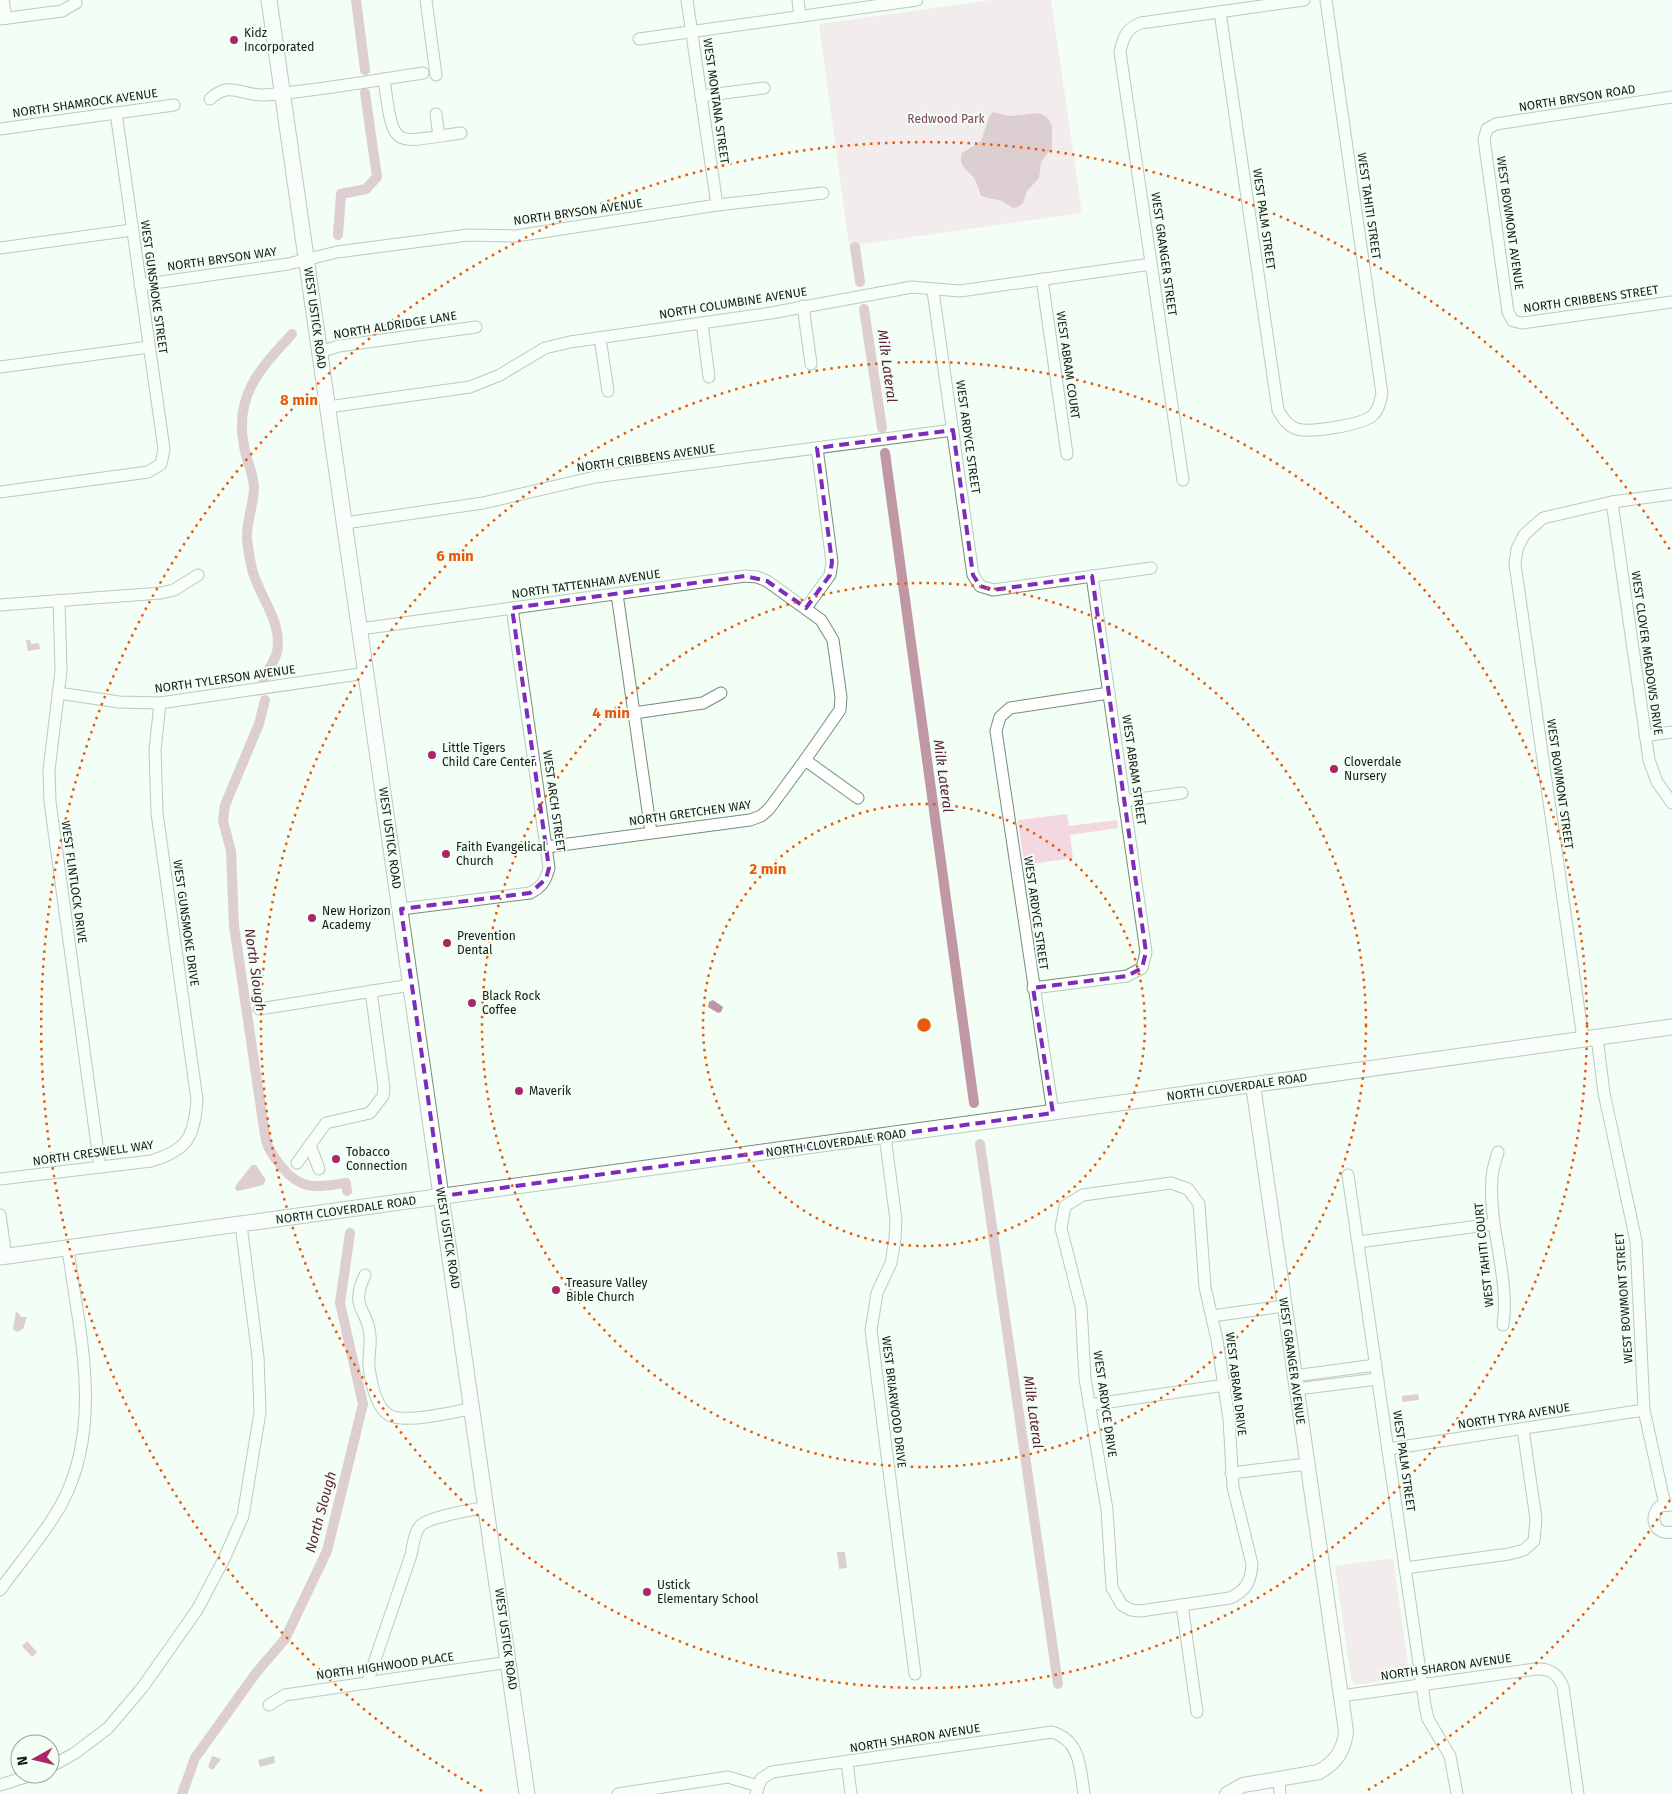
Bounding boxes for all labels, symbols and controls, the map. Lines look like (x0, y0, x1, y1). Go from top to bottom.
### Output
place label: Kidz Incorporated (244, 26, 314, 54)
marker: Kidz Incorporated (228, 34, 240, 46)
street label: WEST MONTANA STREET (700, 37, 732, 166)
street label: NORTH BRYSON ROAD (1518, 82, 1637, 114)
street label: NORTH SHAMROCK AVENUE (11, 86, 159, 120)
park label: Redwood Park (907, 112, 986, 126)
street label: WEST TAHITI STREET (1355, 152, 1384, 261)
street label: WEST BOWMONT AVENUE (1494, 155, 1526, 291)
street label: WEST PALM STREET (1250, 167, 1278, 271)
street label: WEST GRANGER STREET (1148, 191, 1180, 318)
street label: NORTH BRYSON AVENUE (513, 196, 643, 228)
street label: WEST GUNSMOKE STREET (138, 219, 170, 356)
street label: NORTH BRYSON WAY (166, 244, 278, 274)
street label: WEST USTICK ROAD (301, 266, 329, 370)
street label: NORTH CRIBBENS STREET (1523, 282, 1660, 315)
street label: NORTH COLUMBINE AVENUE (658, 284, 808, 322)
street label: NORTH ALDRIDGE LANE (332, 308, 458, 342)
street label: WEST ABRAM COURT (1054, 310, 1083, 421)
water label: Milk Lateral (873, 328, 901, 404)
street label: WEST ARDYCE STREET (953, 379, 983, 496)
text: 8 min (280, 391, 318, 409)
street label: NORTH CRIBBENS AVENUE (576, 441, 716, 475)
text: 6 min (436, 547, 474, 565)
street label: NORTH TATTENHAM AVENUE (511, 567, 661, 601)
street label: WEST CLOVER MEADOWS DRIVE (1629, 570, 1665, 736)
street label: NORTH TYLERSON AVENUE (154, 662, 296, 696)
text: 4 min (592, 704, 630, 722)
street label: WEST ABRAM STREET (1119, 714, 1149, 827)
street label: WEST BOWMONT STREET (1544, 718, 1576, 851)
water label: Milk Lateral (929, 738, 957, 814)
place label: Little Tigers Child Care Center (442, 741, 536, 769)
marker: Little Tigers Child Care Center (426, 749, 438, 761)
street label: WEST ARCH STREET (540, 749, 568, 854)
place label: Cloverdale Nursery (1344, 755, 1401, 783)
marker: Cloverdale Nursery (1328, 763, 1340, 775)
street label: WEST USTICK ROAD (376, 786, 404, 890)
street label: NORTH GRETCHEN WAY (628, 797, 753, 829)
street label: WEST FLINTLOCK DRIVE (58, 820, 90, 944)
place label: Faith Evangelical Church (456, 840, 547, 868)
marker: Faith Evangelical Church (440, 848, 452, 860)
street label: WEST ARDYCE STREET (1021, 855, 1051, 972)
street label: WEST GUNSMOKE DRIVE (170, 859, 202, 987)
text: 2 min (750, 860, 786, 878)
place label: New Horizon Academy (322, 904, 391, 932)
marker: New Horizon Academy (306, 912, 318, 924)
water label: North Slough (241, 927, 269, 1013)
place label: Prevention Dental (457, 929, 516, 957)
marker: Prevention Dental (441, 937, 453, 949)
place label: Black Rock Coffee (482, 989, 541, 1017)
marker: Black Rock Coffee (466, 997, 478, 1009)
centre of rings (915, 1016, 933, 1034)
street label: NORTH CLOVERDALE ROAD (1166, 1070, 1308, 1104)
place label: Maverik (529, 1084, 572, 1098)
marker: Maverik (513, 1085, 525, 1097)
street label: NORTH CLOVERDALE ROAD (765, 1126, 907, 1160)
street label: NORTH CRESWELL WAY (32, 1138, 155, 1168)
place label: Tobacco Connection (346, 1145, 408, 1173)
marker: Tobacco Connection (330, 1153, 342, 1165)
street label: WEST USTICK ROAD (433, 1186, 463, 1290)
street label: NORTH CLOVERDALE ROAD (275, 1193, 417, 1227)
street label: WEST TAHITI COURT (1471, 1201, 1496, 1308)
street label: WEST BOWMONT STREET (1612, 1231, 1636, 1364)
place label: Treasure Valley Bible Church (566, 1276, 648, 1304)
marker: Treasure Valley Bible Church (550, 1284, 562, 1296)
street label: WEST GRANGER AVENUE (1276, 1296, 1308, 1426)
street label: WEST ABRAM DRIVE (1223, 1331, 1249, 1437)
street label: WEST BRIARWOOD DRIVE (879, 1335, 909, 1469)
street label: WEST ARDYCE DRIVE (1091, 1350, 1119, 1458)
water label: Milk Lateral (1019, 1374, 1047, 1450)
street label: NORTH TYRA AVENUE (1457, 1400, 1571, 1432)
street label: WEST PALM STREET (1390, 1409, 1418, 1513)
water label: North Slough (302, 1469, 340, 1555)
place label: Ustick Elementary School (657, 1578, 759, 1606)
marker: Ustick Elementary School (641, 1586, 653, 1598)
street label: WEST USTICK ROAD (492, 1587, 520, 1691)
street label: NORTH HIGHWOOD PLACE (315, 1649, 455, 1683)
street label: NORTH SHARON AVENUE (1380, 1651, 1512, 1683)
street label: NORTH SHARON AVENUE (849, 1721, 981, 1755)
north arrow (10, 1734, 60, 1784)
text: N (14, 1755, 32, 1767)

